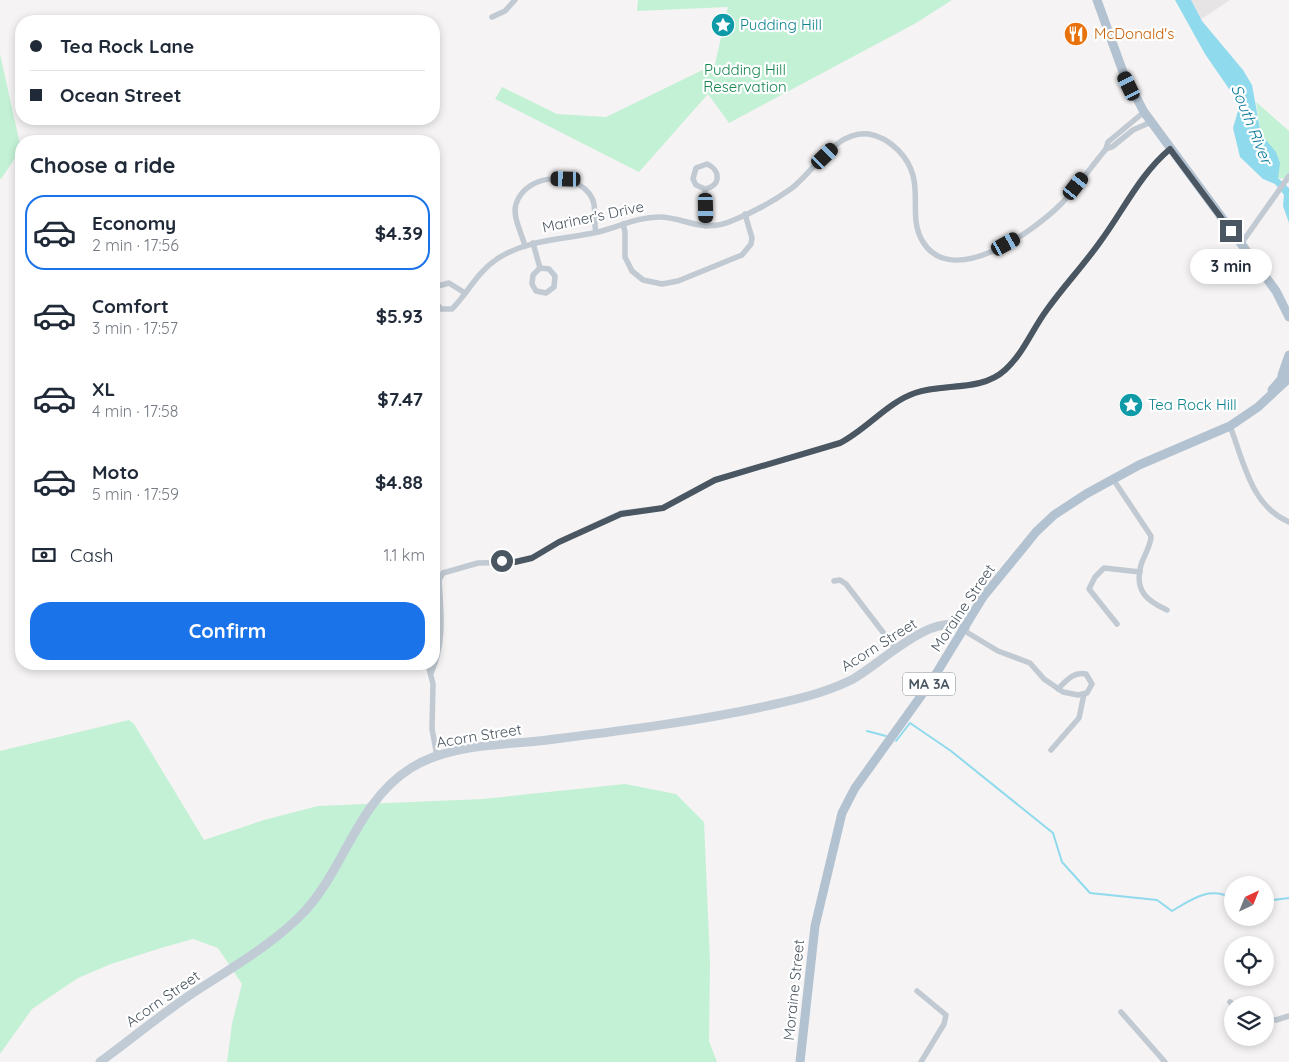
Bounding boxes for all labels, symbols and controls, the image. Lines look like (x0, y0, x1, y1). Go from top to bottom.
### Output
place icon: Pudding Hill (710, 12, 736, 38)
place label: Pudding Hill (740, 15, 822, 34)
restaurant icon: McDonald's (1063, 21, 1089, 47)
place label: McDonald's (1094, 24, 1174, 43)
text: Tea Rock Lane (60, 34, 194, 58)
park label: Pudding Hill Reservation (703, 60, 787, 96)
car (1115, 69, 1142, 103)
water label: South River (1227, 81, 1278, 169)
text: Ocean Street (60, 83, 181, 107)
car (808, 140, 841, 172)
text: Choose a ride (30, 151, 175, 179)
car (1060, 170, 1091, 202)
car (550, 171, 581, 187)
car (698, 193, 713, 223)
street label: Mariner's Drive (540, 196, 646, 237)
icon: car (32, 210, 77, 255)
text: Economy (92, 211, 176, 235)
route end (1220, 220, 1242, 242)
text: $4.39 (375, 221, 423, 245)
car (989, 230, 1022, 258)
text: 2 min · 17:56 (92, 235, 179, 255)
callout: 3 min (1190, 248, 1272, 284)
text: 3 min (1210, 256, 1252, 276)
icon: car (32, 293, 77, 338)
text: Comfort (92, 294, 169, 318)
text: $5.93 (376, 304, 423, 328)
text: 3 min · 17:57 (92, 318, 178, 338)
icon: car (32, 376, 77, 421)
text: XL (92, 377, 115, 401)
text: $7.47 (377, 387, 423, 411)
place icon: Tea Rock Hill (1118, 392, 1144, 418)
place label: Tea Rock Hill (1148, 395, 1237, 414)
text: 4 min · 17:58 (92, 401, 178, 421)
icon: car (32, 459, 77, 504)
text: Moto (92, 460, 139, 484)
text: $4.88 (375, 470, 423, 494)
text: 5 min · 17:59 (92, 484, 179, 504)
icon: cash (30, 541, 58, 569)
text: Cash (70, 543, 114, 567)
text: 1.1 km (383, 545, 425, 565)
route start (491, 550, 513, 572)
street label: Moraine Street (926, 560, 999, 655)
button: Confirm (30, 602, 425, 660)
street label: Acorn Street (837, 614, 920, 675)
road number: MA 3A (903, 672, 955, 696)
street label: Acorn Street (435, 719, 523, 752)
north arrow (1224, 876, 1274, 926)
map controls (1224, 876, 1274, 1046)
button: locate (1224, 936, 1274, 986)
street label: Moraine Street (779, 938, 808, 1041)
street label: Acorn Street (122, 966, 203, 1031)
button: layers (1224, 996, 1274, 1046)

